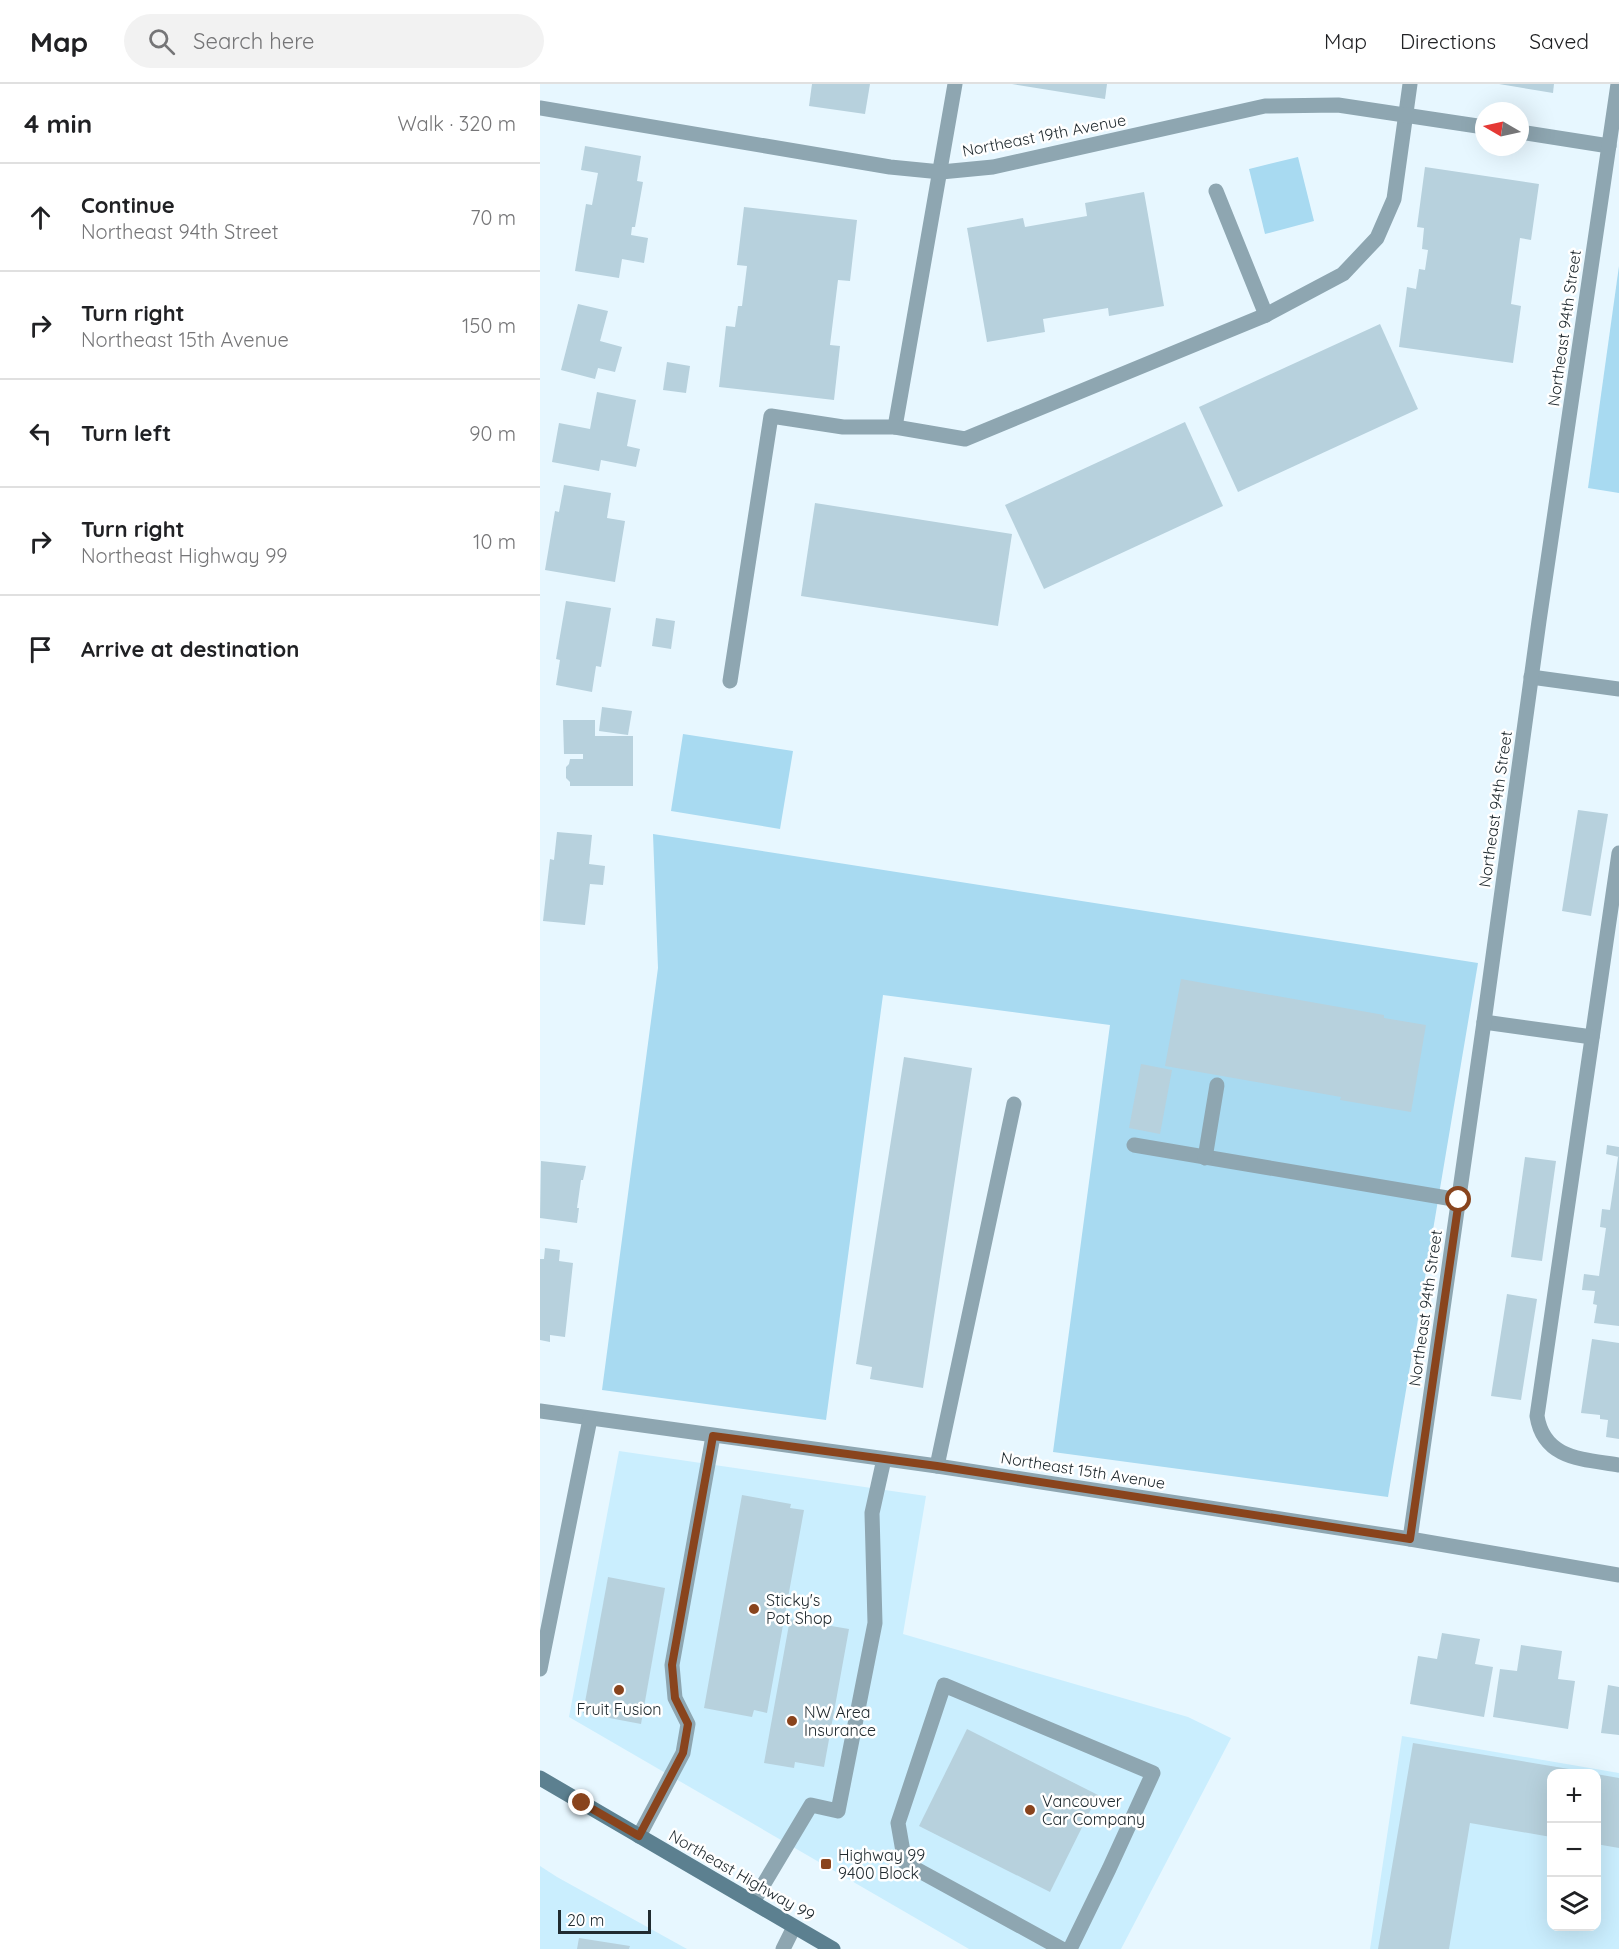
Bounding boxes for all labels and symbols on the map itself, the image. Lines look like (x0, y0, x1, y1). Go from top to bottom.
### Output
north arrow (1475, 102, 1529, 156)
street label: Northeast 19th Avenue (960, 109, 1128, 161)
street label: Northeast 94th Street (1543, 248, 1585, 408)
street label: Northeast 94th Street (1474, 729, 1516, 889)
route start (1445, 1186, 1471, 1212)
street label: Northeast 94th Street (1404, 1228, 1446, 1388)
street label: Northeast 15th Avenue (999, 1447, 1167, 1493)
place label: Sticky's Pot Shop (766, 1590, 832, 1628)
marker: Sticky's Pot Shop (747, 1602, 761, 1616)
marker: Fruit Fusion (612, 1683, 626, 1697)
place label: Fruit Fusion (576, 1699, 662, 1719)
place label: NW Area Insurance (804, 1702, 876, 1740)
marker: NW Area Insurance (785, 1714, 799, 1728)
route end (568, 1789, 594, 1815)
place label: Vancouver Car Company (1042, 1791, 1145, 1829)
marker: Vancouver Car Company (1023, 1803, 1037, 1817)
street label: Northeast Highway 99 (665, 1825, 819, 1925)
place label: Highway 99 9400 Block (838, 1845, 925, 1883)
marker: Highway 99 9400 Block (819, 1857, 833, 1871)
scale bar (558, 1907, 651, 1934)

